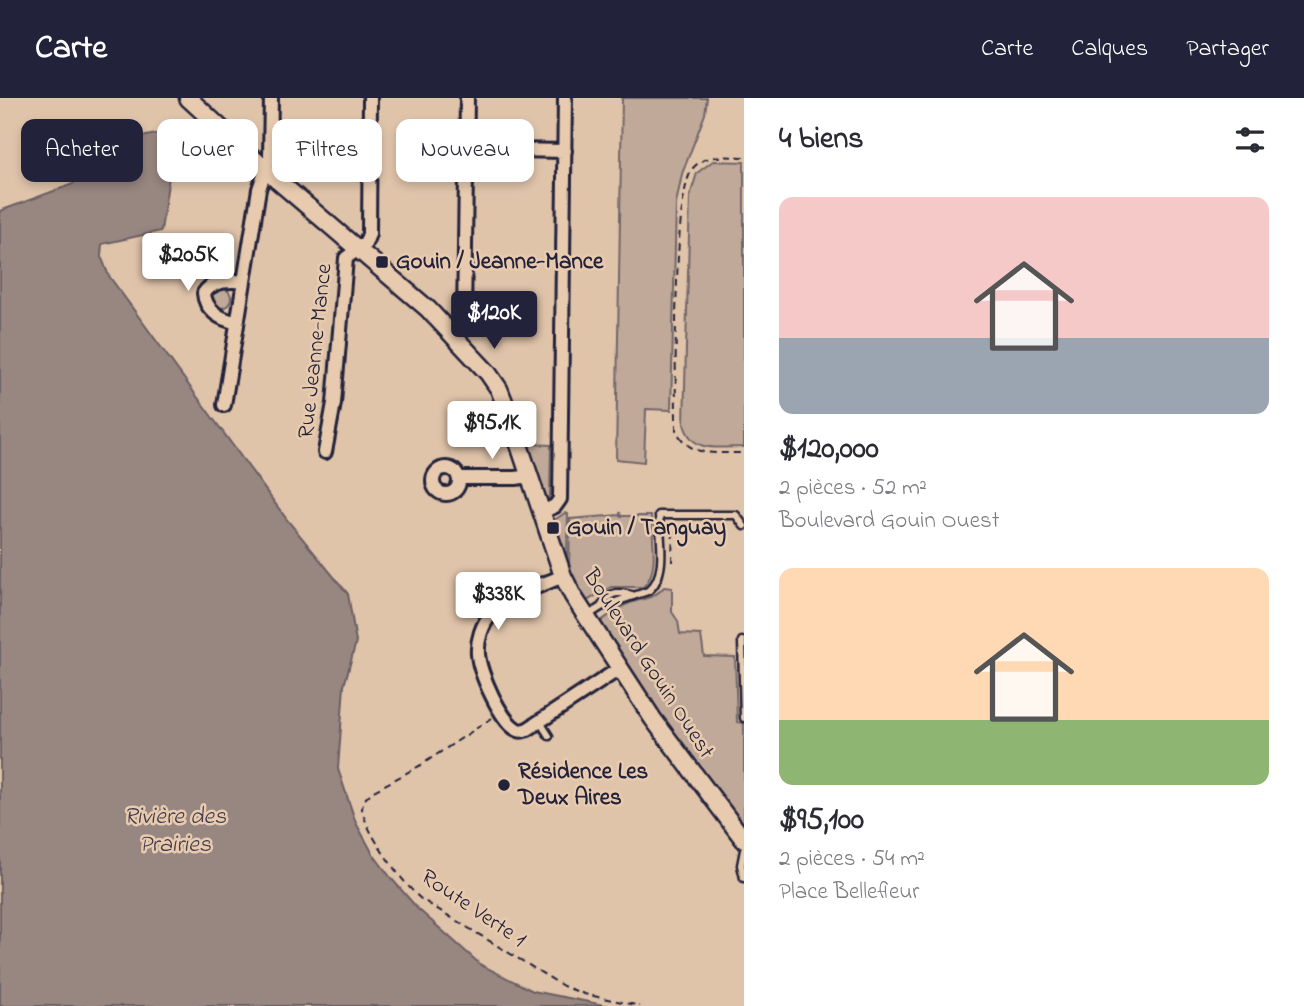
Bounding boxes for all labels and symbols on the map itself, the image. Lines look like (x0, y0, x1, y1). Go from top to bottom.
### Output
pin: $205K (139, 234, 237, 293)
place label: Gouin / Jeanne-Mance (396, 246, 604, 279)
marker: Gouin / Jeanne-Mance (374, 254, 390, 270)
street label: Rue Jeanne-Mance (290, 261, 342, 440)
pin: $120K (445, 292, 543, 351)
pin: $95.1K (435, 402, 549, 461)
place label: Gouin / Tanguay (567, 512, 726, 547)
marker: Gouin / Tanguay (545, 520, 561, 536)
street label: Boulevard Gouin Ouest (574, 562, 722, 766)
pin: $338K (449, 573, 547, 632)
place label: Résidence Les Deux Aires (517, 756, 649, 815)
marker: Résidence Les Deux Aires (496, 777, 512, 793)
water label: Rivière des Prairies (124, 800, 227, 863)
street label: Route Verte 1 (414, 862, 532, 956)

